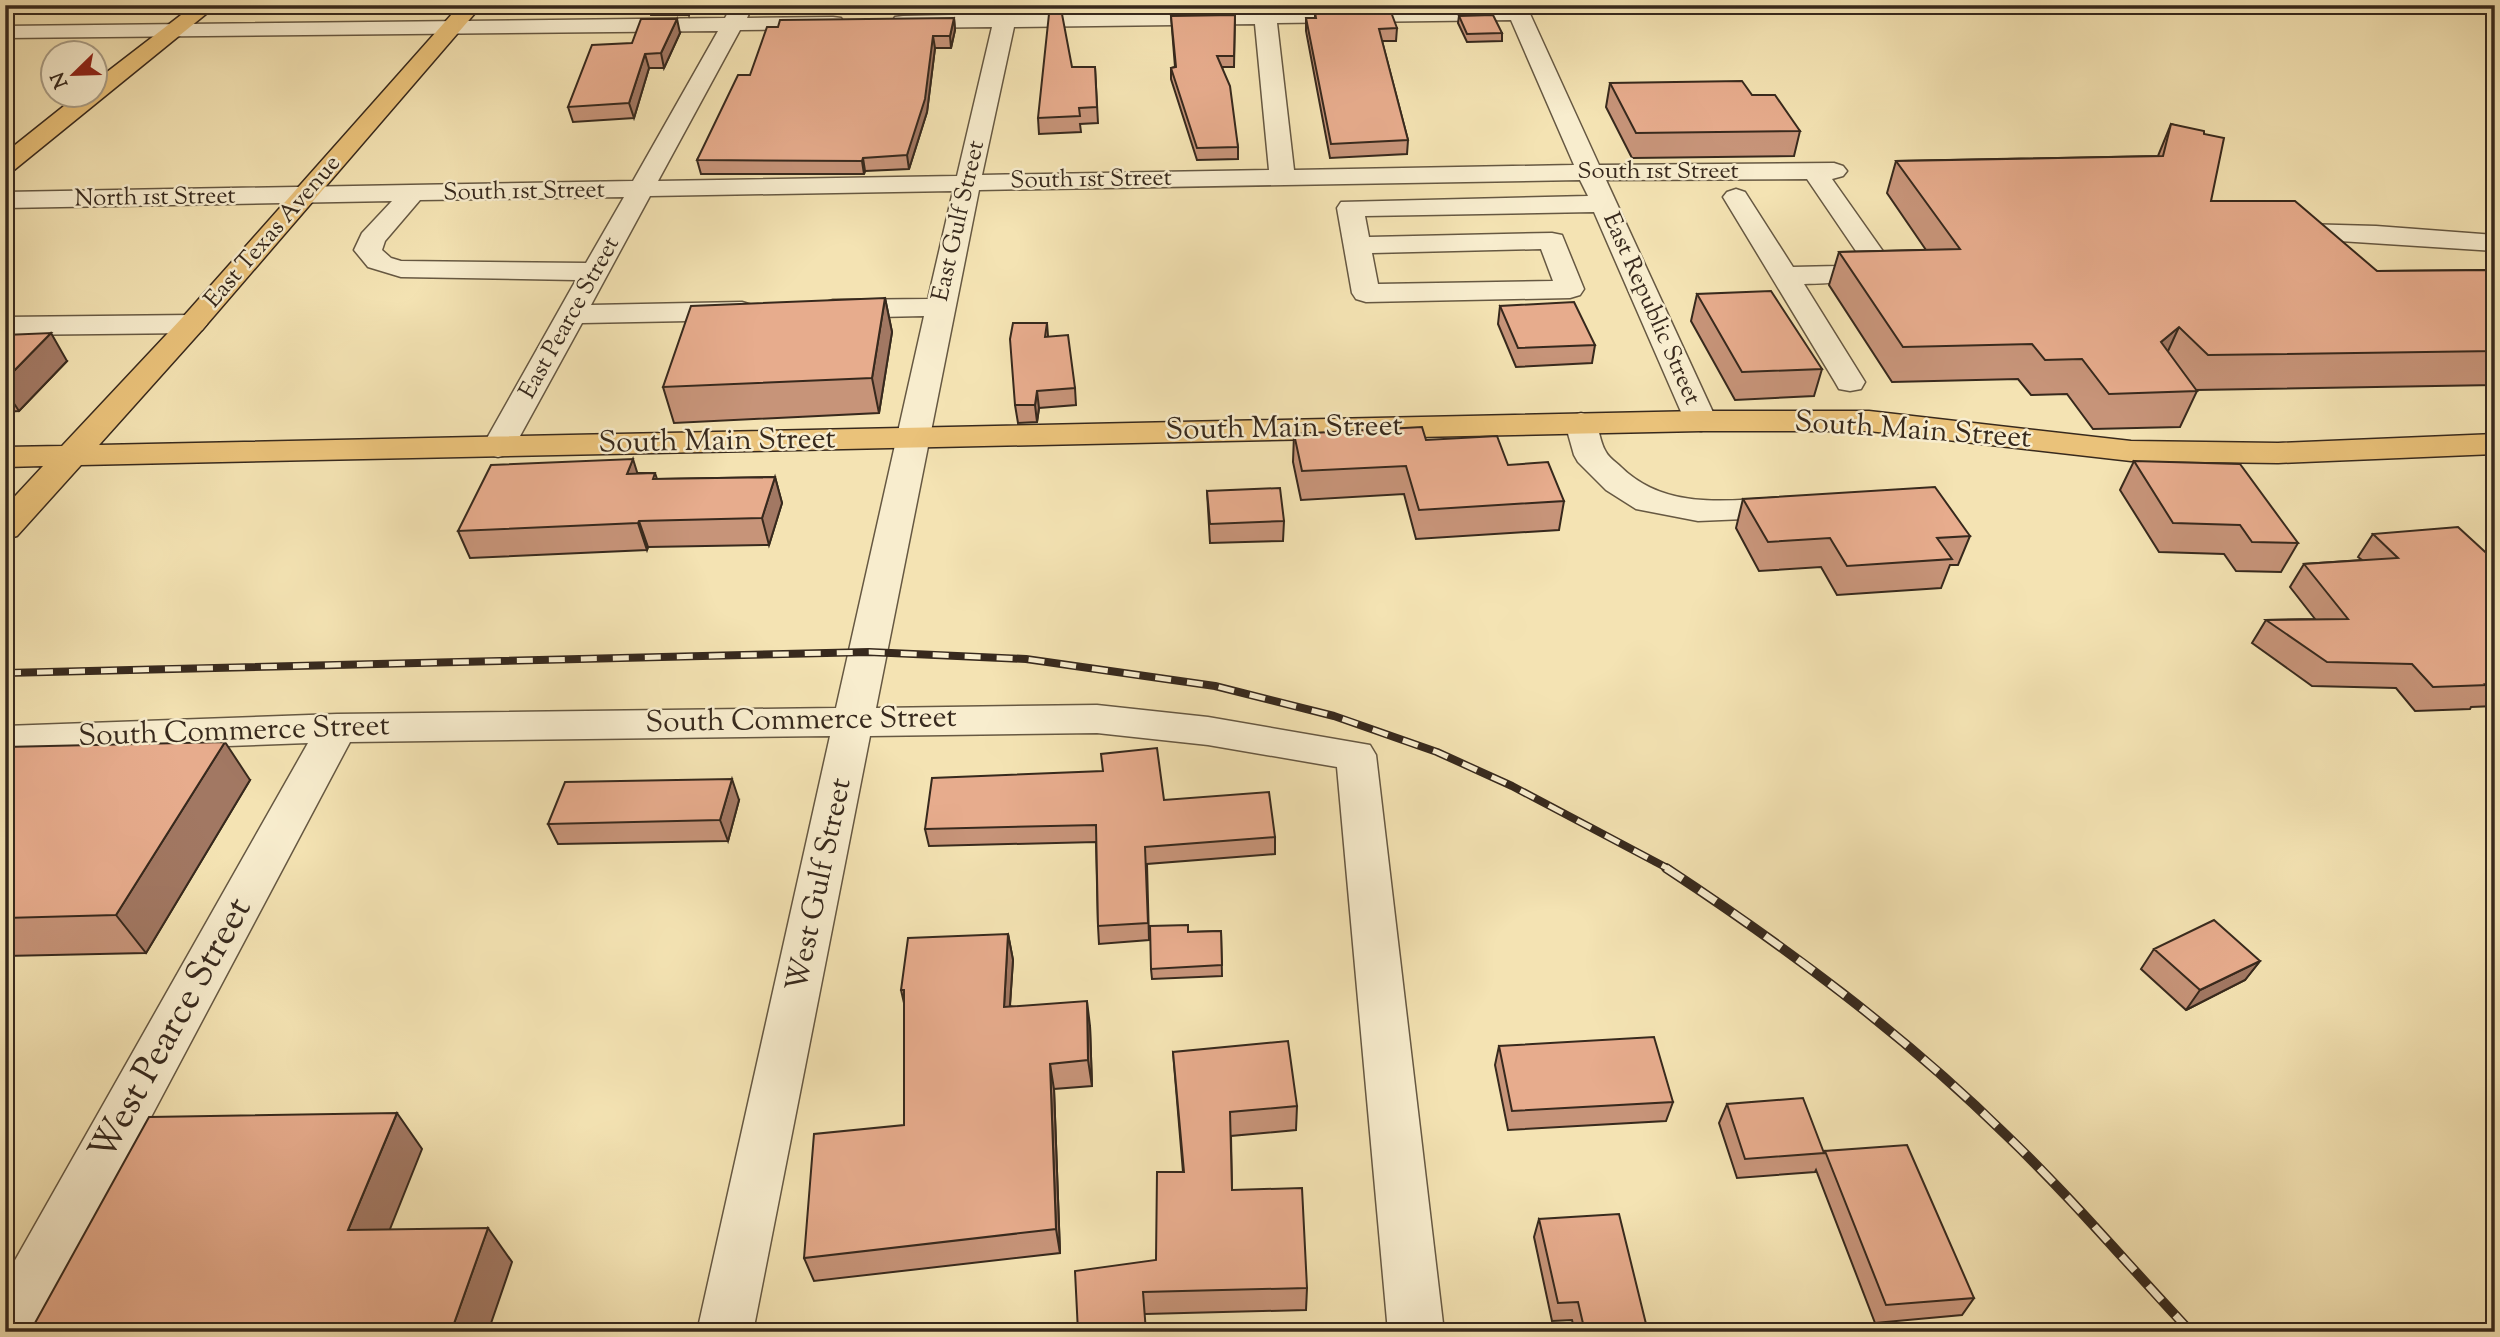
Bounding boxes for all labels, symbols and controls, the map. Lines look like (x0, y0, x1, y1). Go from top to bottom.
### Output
north arrow (38, 38, 108, 108)
text: N (45, 67, 76, 92)
street label: East Gulf Street (924, 137, 994, 305)
street label: East Texas Avenue (197, 148, 349, 316)
street label: South 1st Street (1577, 155, 1739, 189)
street label: South 1st Street (1010, 162, 1172, 198)
street label: South 1st Street (443, 174, 605, 210)
street label: North 1st Street (74, 180, 236, 216)
street label: East Republic Street (1593, 208, 1709, 410)
street label: East Pearce Street (511, 231, 629, 405)
street label: South Main Street (1793, 401, 2033, 461)
street label: South Main Street (1165, 405, 1403, 453)
street label: South Main Street (598, 418, 836, 466)
street label: South Commerce Street (645, 697, 957, 745)
street label: South Commerce Street (78, 705, 390, 759)
street label: West Gulf Street (776, 774, 864, 996)
street label: West Pearce Street (77, 888, 267, 1172)

